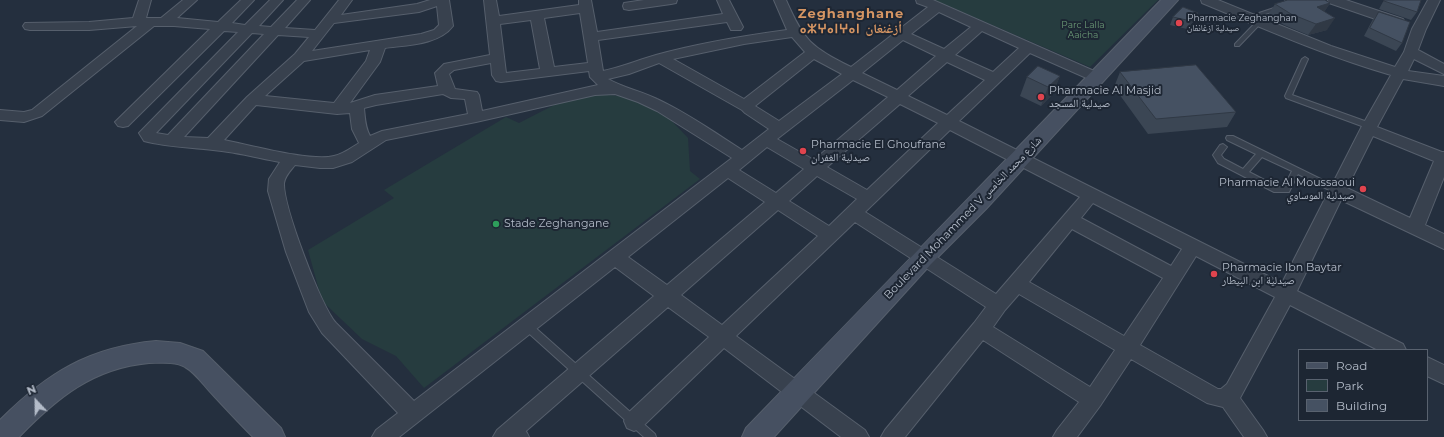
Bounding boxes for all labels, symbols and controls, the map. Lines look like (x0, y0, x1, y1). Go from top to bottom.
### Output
district label: Zeghanghane ⴰⵣⵖⴰⵏⵖⴰⵏ أزغنغان (798, 6, 904, 37)
place label: Pharmacie Zeghanghan صيدلية ازغانغان (1187, 13, 1297, 34)
marker: Pharmacie Zeghanghan صيدلية ازغانغان (1174, 18, 1184, 28)
park label: Parc Lalla Aaicha (1061, 20, 1105, 41)
place label: Pharmacie Al Masjid صيدلية المسجد (1049, 84, 1161, 110)
marker: Pharmacie Al Masjid صيدلية المسجد (1036, 92, 1046, 102)
street label: Boulevard Mohammed V شارع محمد الخامس (881, 134, 1045, 302)
place label: Pharmacie El Ghoufrane صيدلية الغفران (811, 138, 946, 164)
marker: Pharmacie El Ghoufrane صيدلية الغفران (798, 146, 808, 156)
place label: Pharmacie Al Moussaoui صيدلية الموساوي (1219, 176, 1355, 202)
marker: Pharmacie Al Moussaoui صيدلية الموساوي (1358, 184, 1368, 194)
place label: Stade Zeghangane (504, 217, 609, 231)
marker: Stade Zeghangane (491, 219, 501, 229)
place label: Pharmacie Ibn Baytar صيدلية ابن البيطار (1222, 261, 1342, 287)
marker: Pharmacie Ibn Baytar صيدلية ابن البيطار (1209, 269, 1219, 279)
legend (1298, 349, 1428, 421)
text: Road (1336, 358, 1367, 373)
text: Park (1336, 378, 1363, 393)
north arrow (16, 381, 56, 421)
text: N (25, 382, 38, 398)
text: Building (1336, 398, 1387, 413)

